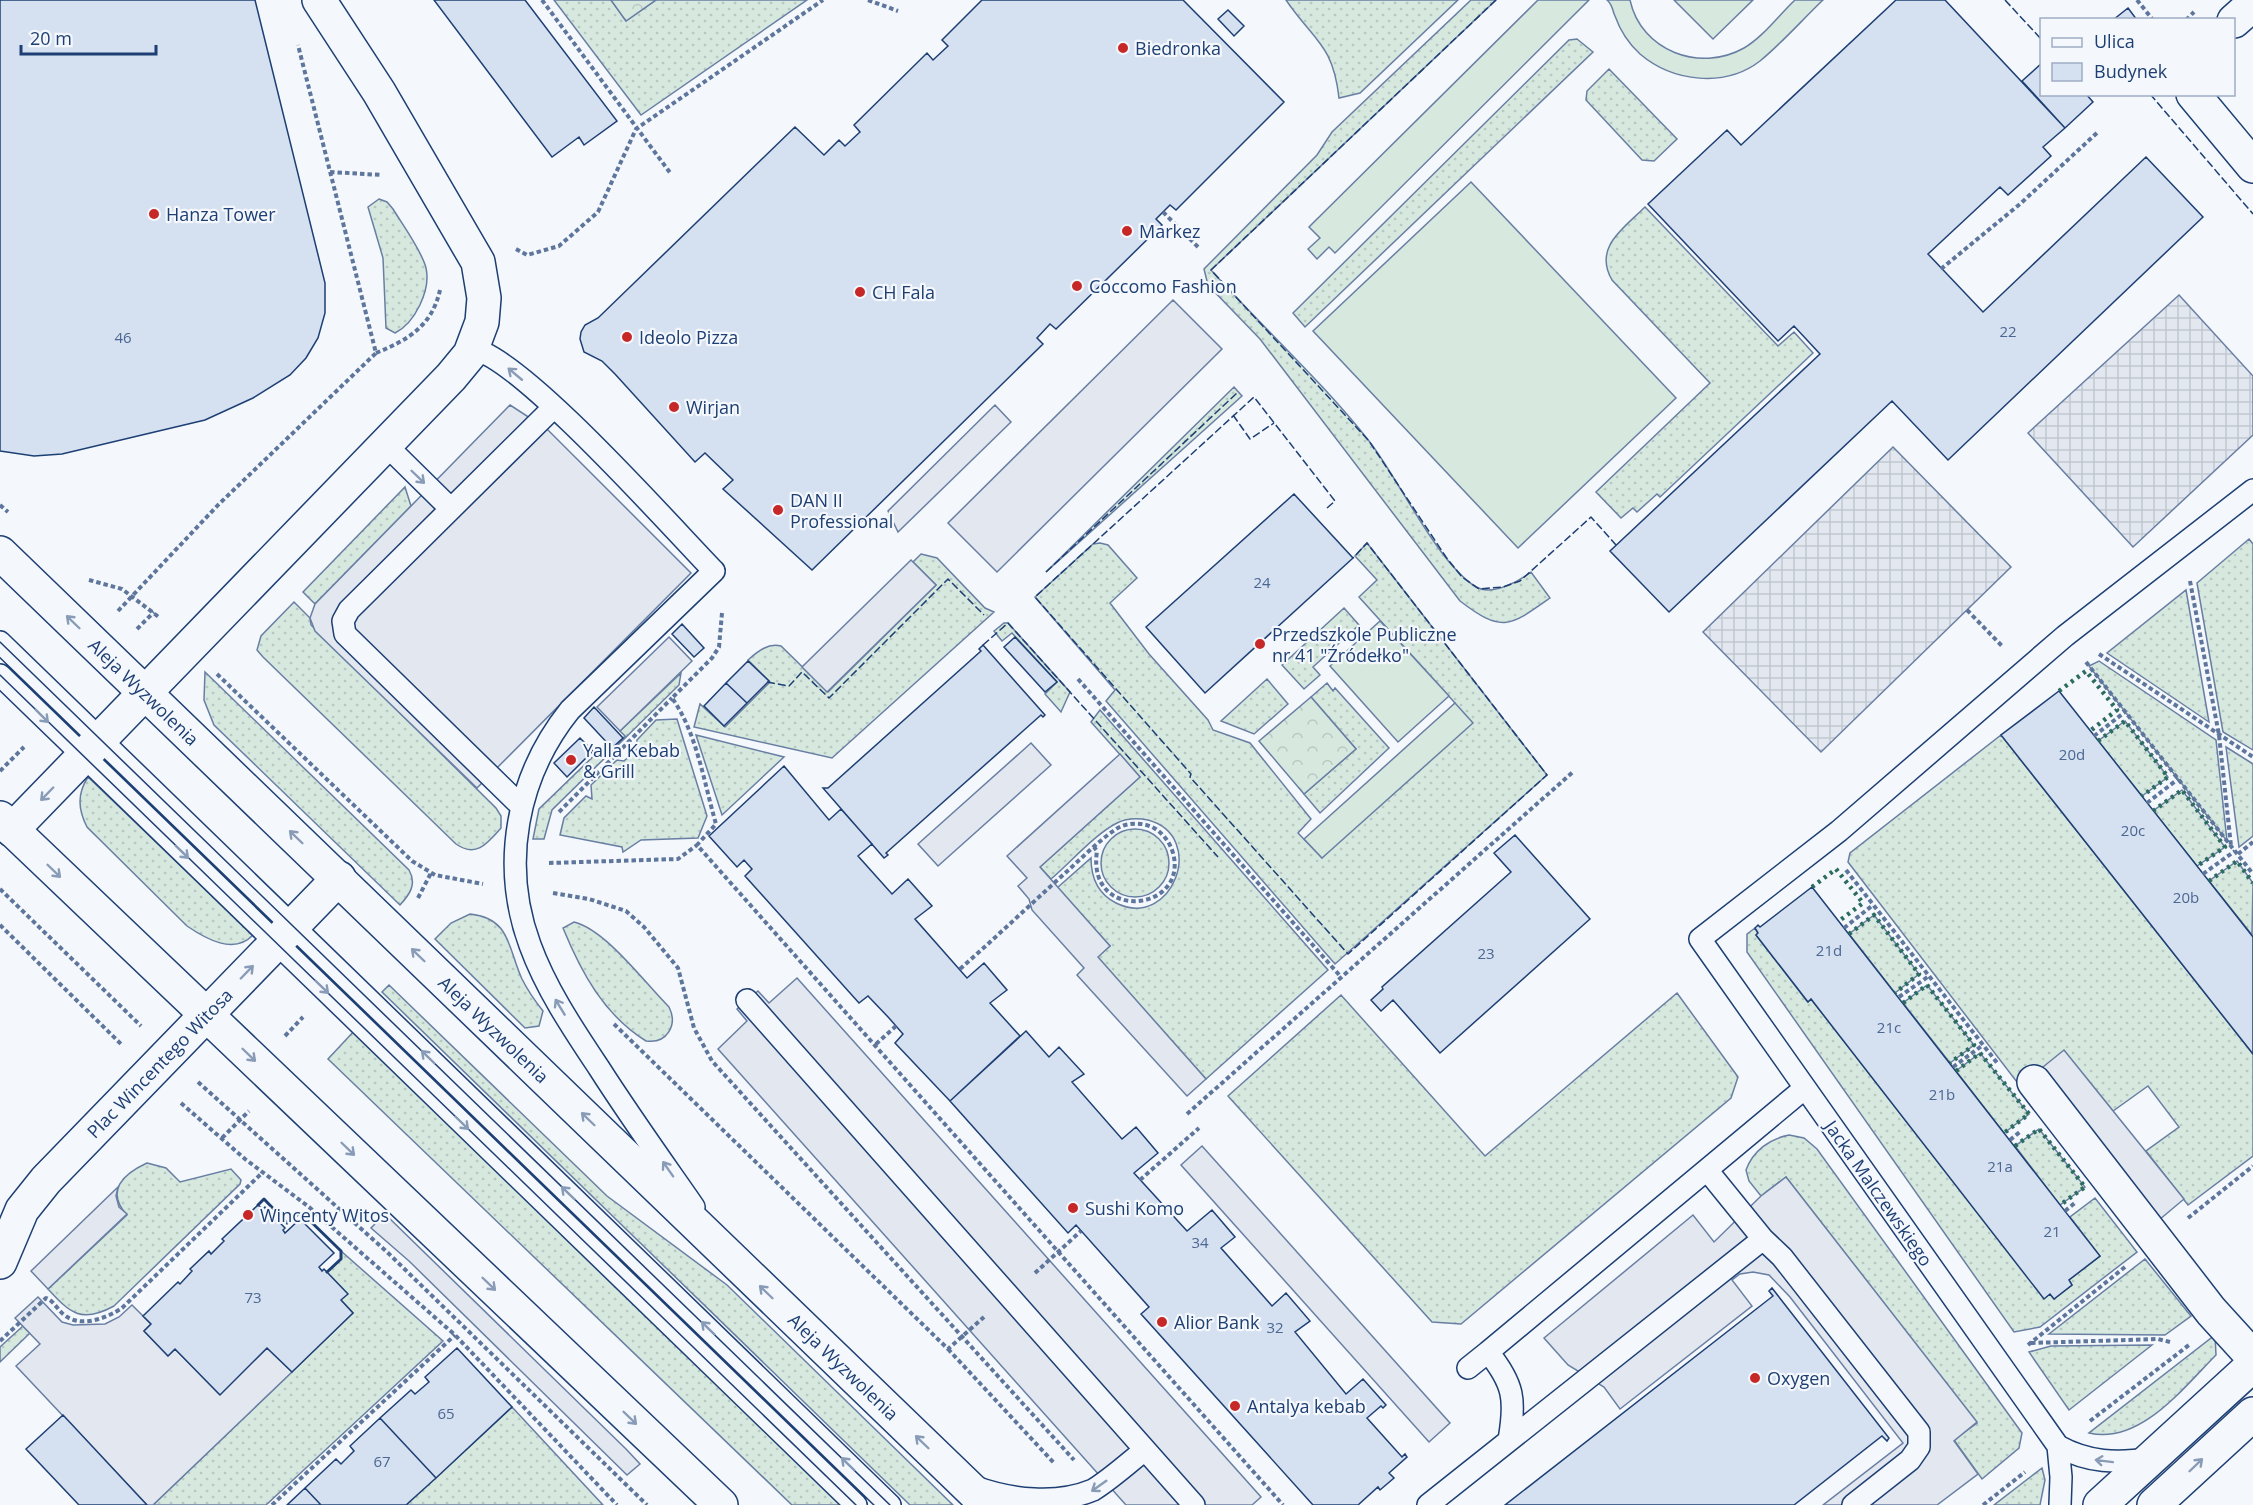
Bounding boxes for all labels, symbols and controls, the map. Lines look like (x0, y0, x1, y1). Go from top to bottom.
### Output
scale bar (21, 18, 156, 56)
legend (2040, 18, 2235, 96)
text: 20 m (30, 26, 72, 50)
text: Ulica (2094, 29, 2135, 53)
place label: Biedronka (1135, 36, 1221, 60)
marker: Biedronka (1116, 41, 1130, 55)
text: Budynek (2094, 59, 2168, 83)
place label: Hanza Tower (166, 202, 276, 226)
marker: Hanza Tower (147, 207, 161, 221)
place label: Markez (1139, 219, 1201, 243)
marker: Markez (1120, 224, 1134, 238)
place label: Coccomo Fashion (1089, 274, 1237, 298)
marker: Coccomo Fashion (1070, 279, 1084, 293)
place label: CH Fala (872, 280, 935, 304)
marker: CH Fala (853, 285, 867, 299)
house number: 22 (1999, 321, 2017, 341)
place label: Ideolo Pizza (639, 325, 738, 349)
house number: 46 (114, 327, 132, 347)
marker: Ideolo Pizza (620, 330, 634, 344)
one-way arrow (507, 367, 523, 380)
place label: Wirjan (686, 395, 740, 419)
marker: Wirjan (667, 400, 681, 414)
one-way arrow (411, 469, 426, 484)
place label: DAN II Professional (790, 488, 893, 533)
marker: DAN II Professional (771, 503, 785, 517)
house number: 24 (1253, 572, 1271, 592)
one-way arrow (66, 614, 81, 629)
place label: Przedszkole Publiczne nr 41 "Źródełko" (1272, 622, 1457, 667)
street label: Aleja Wyzwolenia (84, 633, 204, 751)
marker: Przedszkole Publiczne nr 41 "Źródełko" (1253, 637, 1267, 651)
one-way arrow (34, 708, 49, 723)
place label: Yalla Kebab & Grill (583, 738, 680, 783)
house number: 20d (2059, 744, 2085, 764)
marker: Yalla Kebab & Grill (564, 753, 578, 767)
one-way arrow (39, 787, 54, 802)
house number: 20c (2121, 820, 2145, 840)
one-way arrow (289, 830, 304, 845)
one-way arrow (174, 844, 189, 859)
one-way arrow (46, 863, 61, 877)
house number: 20b (2173, 887, 2199, 907)
house number: 21d (1816, 940, 1842, 960)
house number: 23 (1477, 943, 1495, 963)
one-way arrow (410, 948, 425, 962)
one-way arrow (240, 965, 254, 980)
street label: Aleja Wyzwolenia (433, 970, 554, 1088)
one-way arrow (314, 980, 329, 995)
street label: Plac Wincentego Witosa (81, 983, 238, 1143)
one-way arrow (554, 999, 566, 1016)
house number: 21c (1877, 1017, 1901, 1037)
one-way arrow (241, 1047, 256, 1062)
one-way arrow (421, 1050, 436, 1064)
house number: 21b (1929, 1084, 1955, 1104)
one-way arrow (581, 1112, 596, 1127)
street label: Jacka Malczewskiego (1818, 1114, 1938, 1271)
one-way arrow (454, 1116, 469, 1130)
one-way arrow (340, 1142, 355, 1156)
house number: 21a (1987, 1156, 2013, 1176)
one-way arrow (662, 1162, 674, 1178)
one-way arrow (561, 1186, 576, 1200)
place label: Sushi Komo (1085, 1196, 1184, 1220)
marker: Sushi Komo (1066, 1201, 1080, 1215)
place label: Wincenty Witos (260, 1203, 389, 1227)
marker: Wincenty Witos (241, 1208, 255, 1222)
house number: 21 (2043, 1221, 2061, 1241)
house number: 34 (1191, 1232, 1209, 1252)
one-way arrow (481, 1276, 496, 1291)
one-way arrow (759, 1285, 774, 1299)
house number: 73 (244, 1287, 262, 1307)
street label: Aleja Wyzwolenia (783, 1308, 904, 1425)
place label: Alior Bank (1174, 1310, 1260, 1334)
marker: Alior Bank (1155, 1315, 1169, 1329)
house number: 32 (1266, 1317, 1284, 1337)
one-way arrow (701, 1322, 716, 1336)
place label: Oxygen (1767, 1366, 1830, 1390)
marker: Oxygen (1748, 1371, 1762, 1385)
place label: Antalya kebab (1247, 1394, 1366, 1418)
marker: Antalya kebab (1228, 1399, 1242, 1413)
house number: 65 (437, 1403, 455, 1423)
one-way arrow (622, 1411, 637, 1425)
one-way arrow (914, 1435, 929, 1449)
house number: 67 (373, 1451, 391, 1471)
one-way arrow (2094, 1456, 2114, 1467)
one-way arrow (840, 1457, 855, 1472)
one-way arrow (2188, 1458, 2203, 1472)
one-way arrow (1091, 1479, 1107, 1492)

